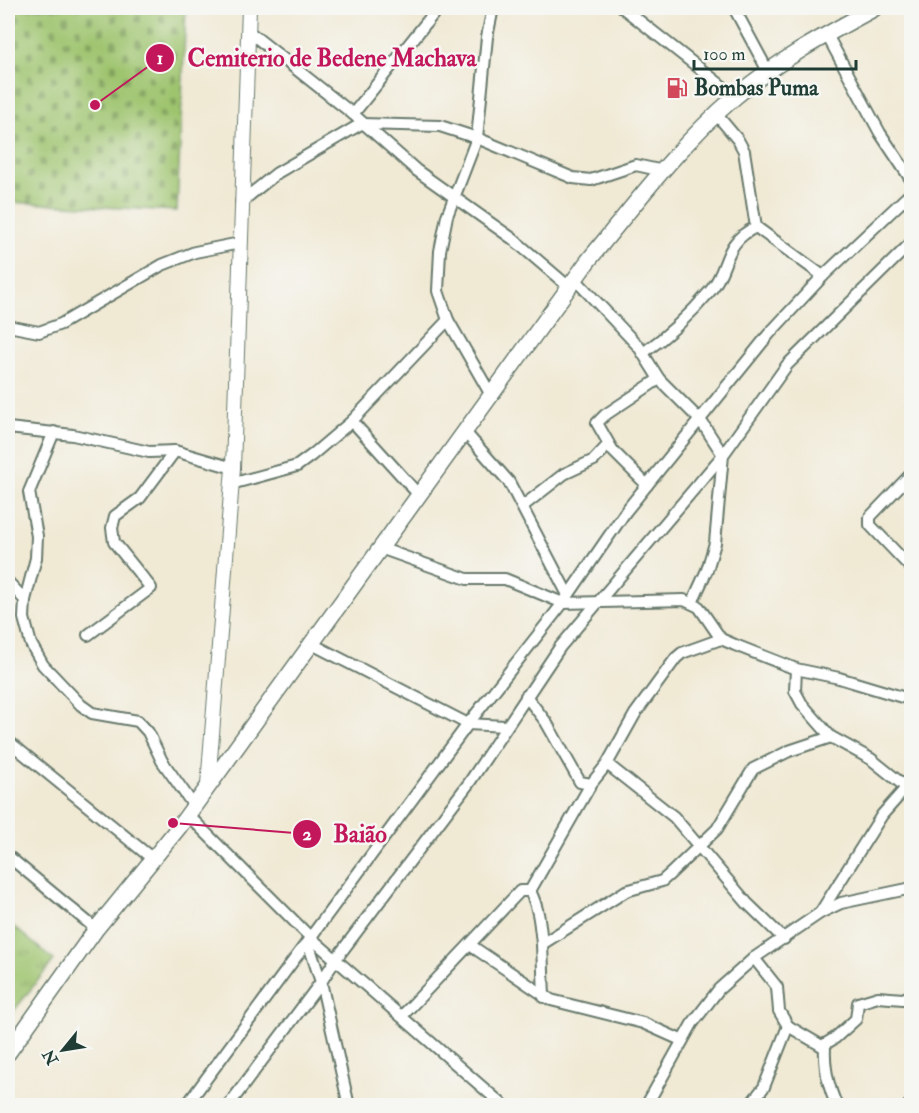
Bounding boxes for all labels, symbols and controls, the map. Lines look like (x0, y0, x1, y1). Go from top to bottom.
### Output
scale bar (694, 33, 856, 71)
callout: Cemiterio de Bedene Machava (145, 37, 488, 79)
text: Cemiterio de Bedene Machava (188, 43, 478, 74)
text: 100 m (703, 43, 746, 66)
text: 1 (157, 47, 163, 70)
place label: Bombas Puma (694, 74, 819, 102)
fuel station icon: Bombas Puma (665, 76, 689, 100)
callout: Baião (292, 813, 399, 855)
text: Baião (333, 819, 387, 850)
text: 2 (302, 823, 312, 846)
north arrow (33, 1020, 93, 1080)
text: N (38, 1045, 64, 1069)

